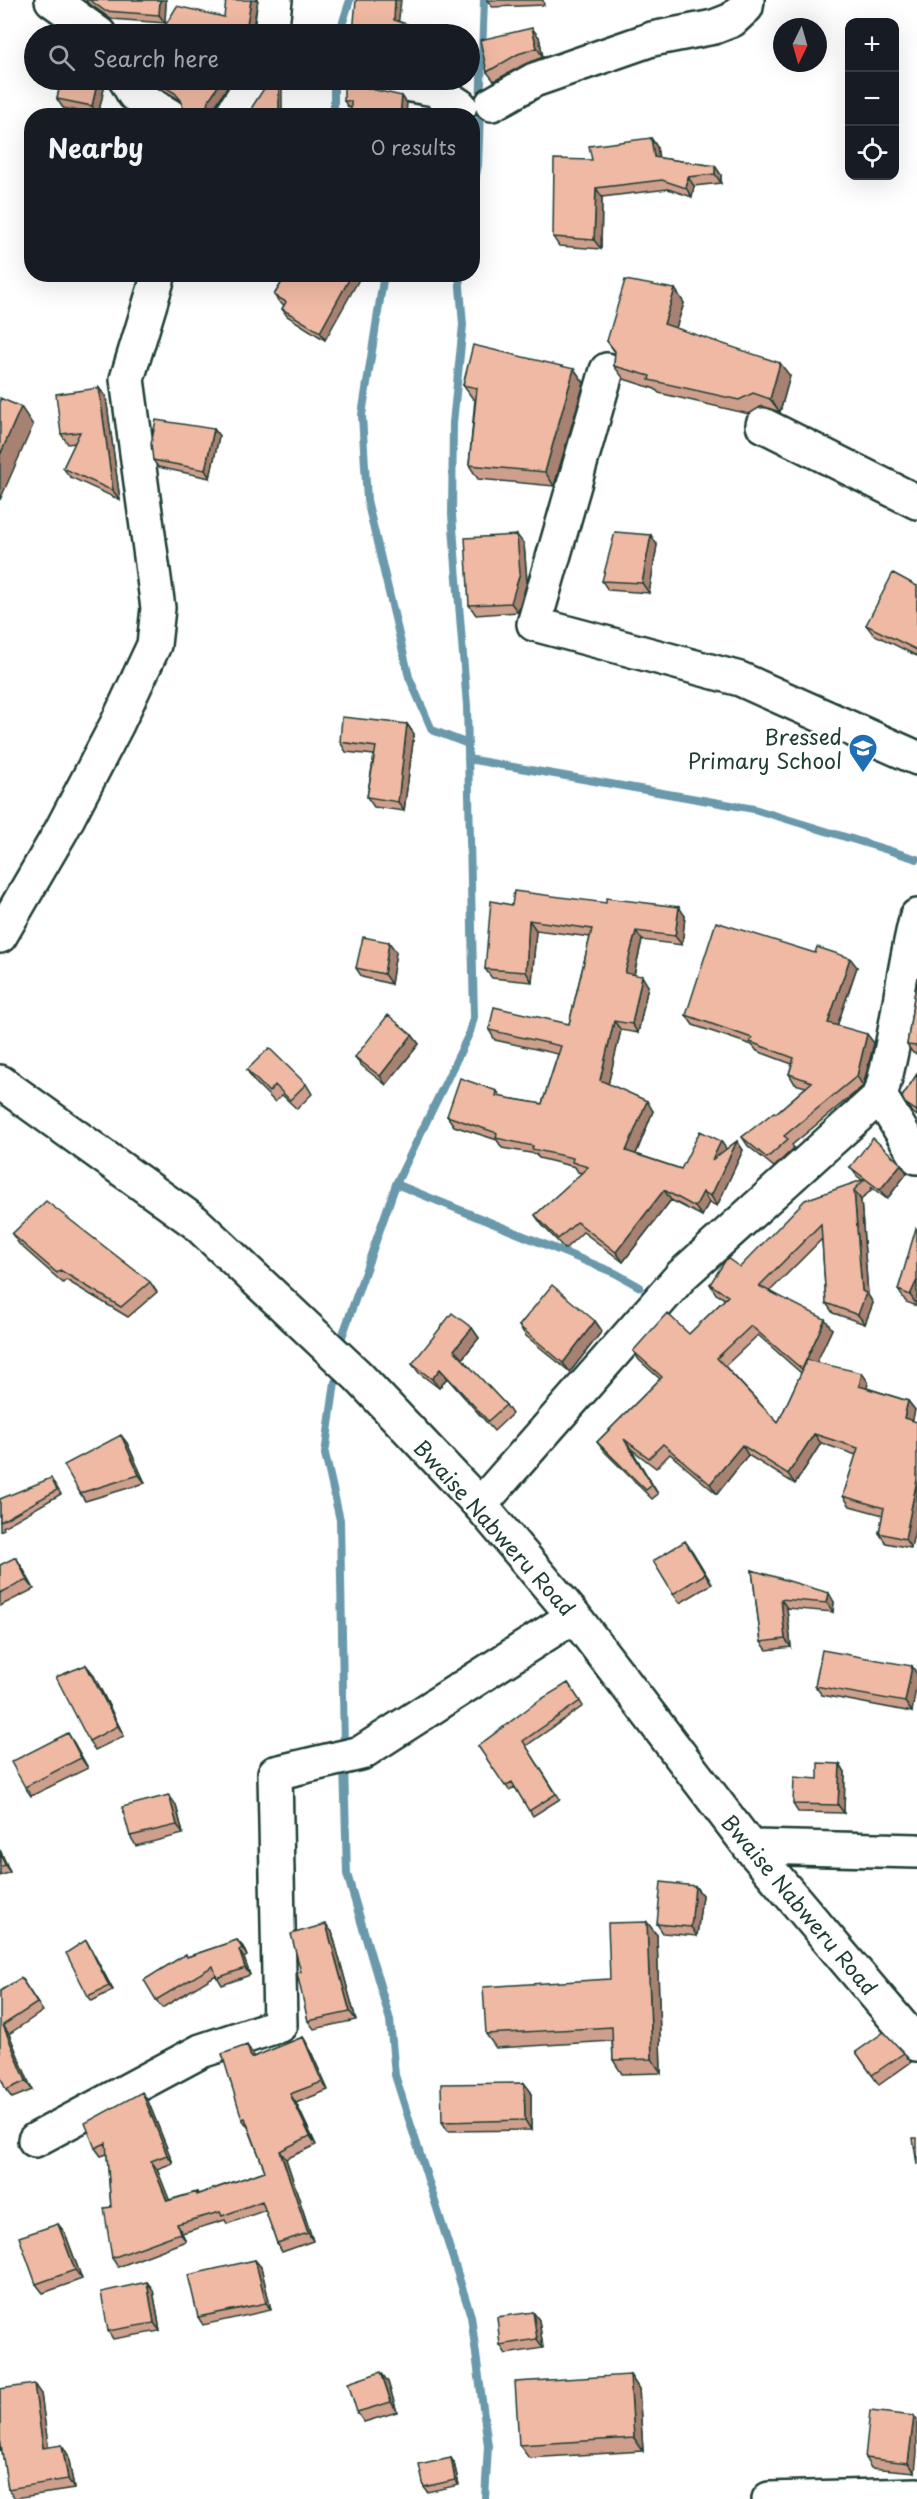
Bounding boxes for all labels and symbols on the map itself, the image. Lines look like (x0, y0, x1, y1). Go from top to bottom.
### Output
north arrow (773, 18, 827, 72)
place label: Bressed Primary School (687, 720, 842, 776)
school or university icon: Bressed Primary School (847, 732, 879, 774)
street label: Bwaise Nabweru Road (407, 1432, 583, 1622)
street label: Bwaise Nabweru Road (715, 1807, 885, 2001)

